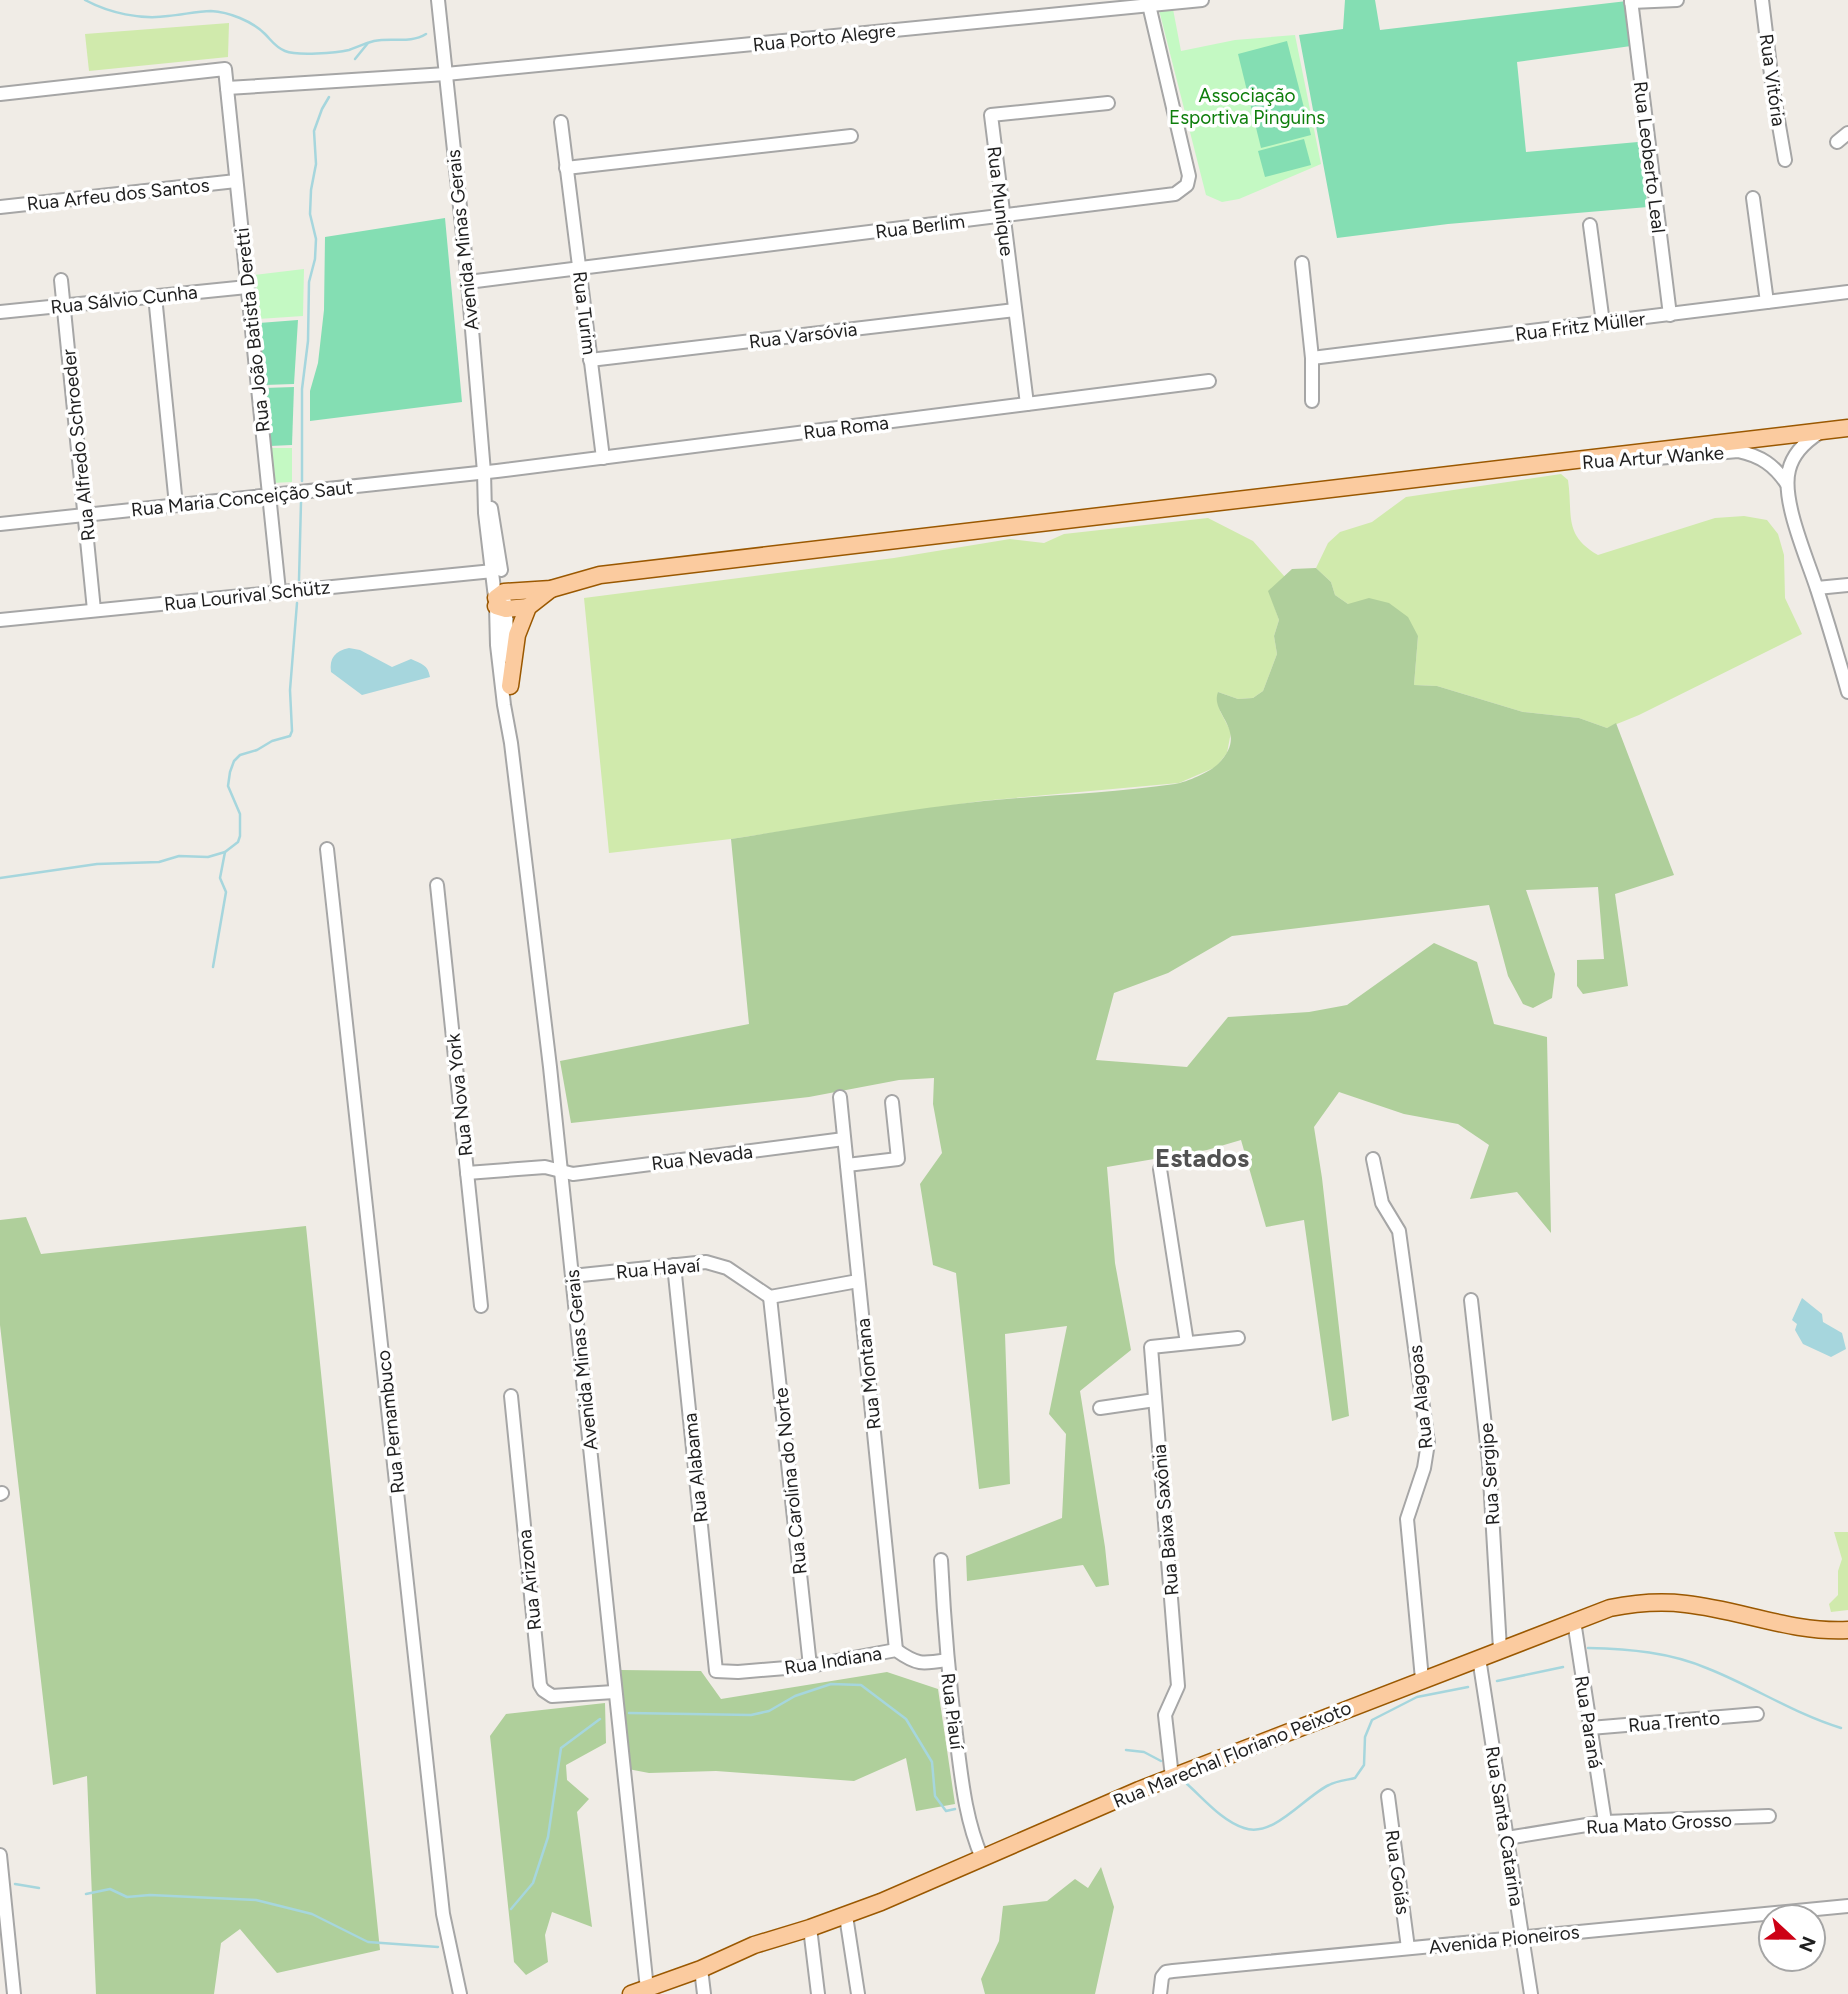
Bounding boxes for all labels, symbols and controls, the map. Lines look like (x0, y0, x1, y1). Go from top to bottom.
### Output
street label: Rua Porto Alegre (752, 19, 897, 56)
street label: Rua Vitória (1755, 32, 1790, 128)
street label: Rua Leoberto Leal (1629, 80, 1670, 234)
park label: Associação Esportiva Pinguins (1169, 84, 1325, 129)
street label: Rua Munique (982, 145, 1019, 257)
street label: Avenida Minas Gerais (442, 148, 483, 332)
street label: Rua Arfeu dos Santos (26, 173, 211, 216)
street label: Rua Berlim (874, 210, 966, 243)
street label: Rua João Batista Deretti (230, 227, 275, 433)
street label: Rua Turim (568, 270, 601, 356)
street label: Rua Sálvio Cunha (49, 280, 199, 319)
street label: Rua Fritz Müller (1514, 307, 1647, 346)
street label: Rua Varsóvia (748, 317, 859, 354)
street label: Rua Alfredo Schroeder (57, 347, 100, 542)
street label: Rua Roma (802, 411, 890, 444)
street label: Rua Artur Wanke (1581, 441, 1725, 474)
street label: Rua Maria Conceição Saut (130, 475, 354, 522)
street label: Rua Lourival Schütz (163, 575, 331, 616)
street label: Rua Nova York (442, 1032, 477, 1158)
street label: Rua Nevada (650, 1140, 754, 1175)
district label: Estados (1155, 1142, 1249, 1174)
street label: Rua Havaí (615, 1253, 703, 1284)
street label: Avenida Minas Gerais (561, 1268, 602, 1452)
street label: Rua Montana (851, 1317, 886, 1431)
street label: Rua Alagoas (1404, 1344, 1437, 1450)
street label: Rua Pernambuco (372, 1349, 409, 1495)
street label: Rua Carolina do Norte (769, 1386, 812, 1576)
street label: Rua Alabama (678, 1412, 713, 1524)
street label: Rua Sergipe (1474, 1422, 1505, 1526)
street label: Rua Baixa Saxônia (1147, 1443, 1184, 1597)
street label: Rua Arizona (513, 1528, 546, 1631)
street label: Rua Indiana (783, 1641, 883, 1680)
street label: Rua Piauí (936, 1671, 969, 1752)
street label: Rua Paraná (1570, 1674, 1607, 1770)
street label: Rua Marechal Floriano Peixoto (1110, 1696, 1355, 1813)
street label: Rua Trento (1627, 1706, 1721, 1737)
street label: Rua Santa Catarina (1480, 1744, 1529, 1908)
street label: Rua Mato Grosso (1585, 1808, 1733, 1839)
street label: Rua Goiás (1380, 1828, 1415, 1916)
north arrow (1757, 1903, 1827, 1973)
street label: Avenida Pioneiros (1428, 1920, 1581, 1959)
text: N (1794, 1933, 1821, 1955)

